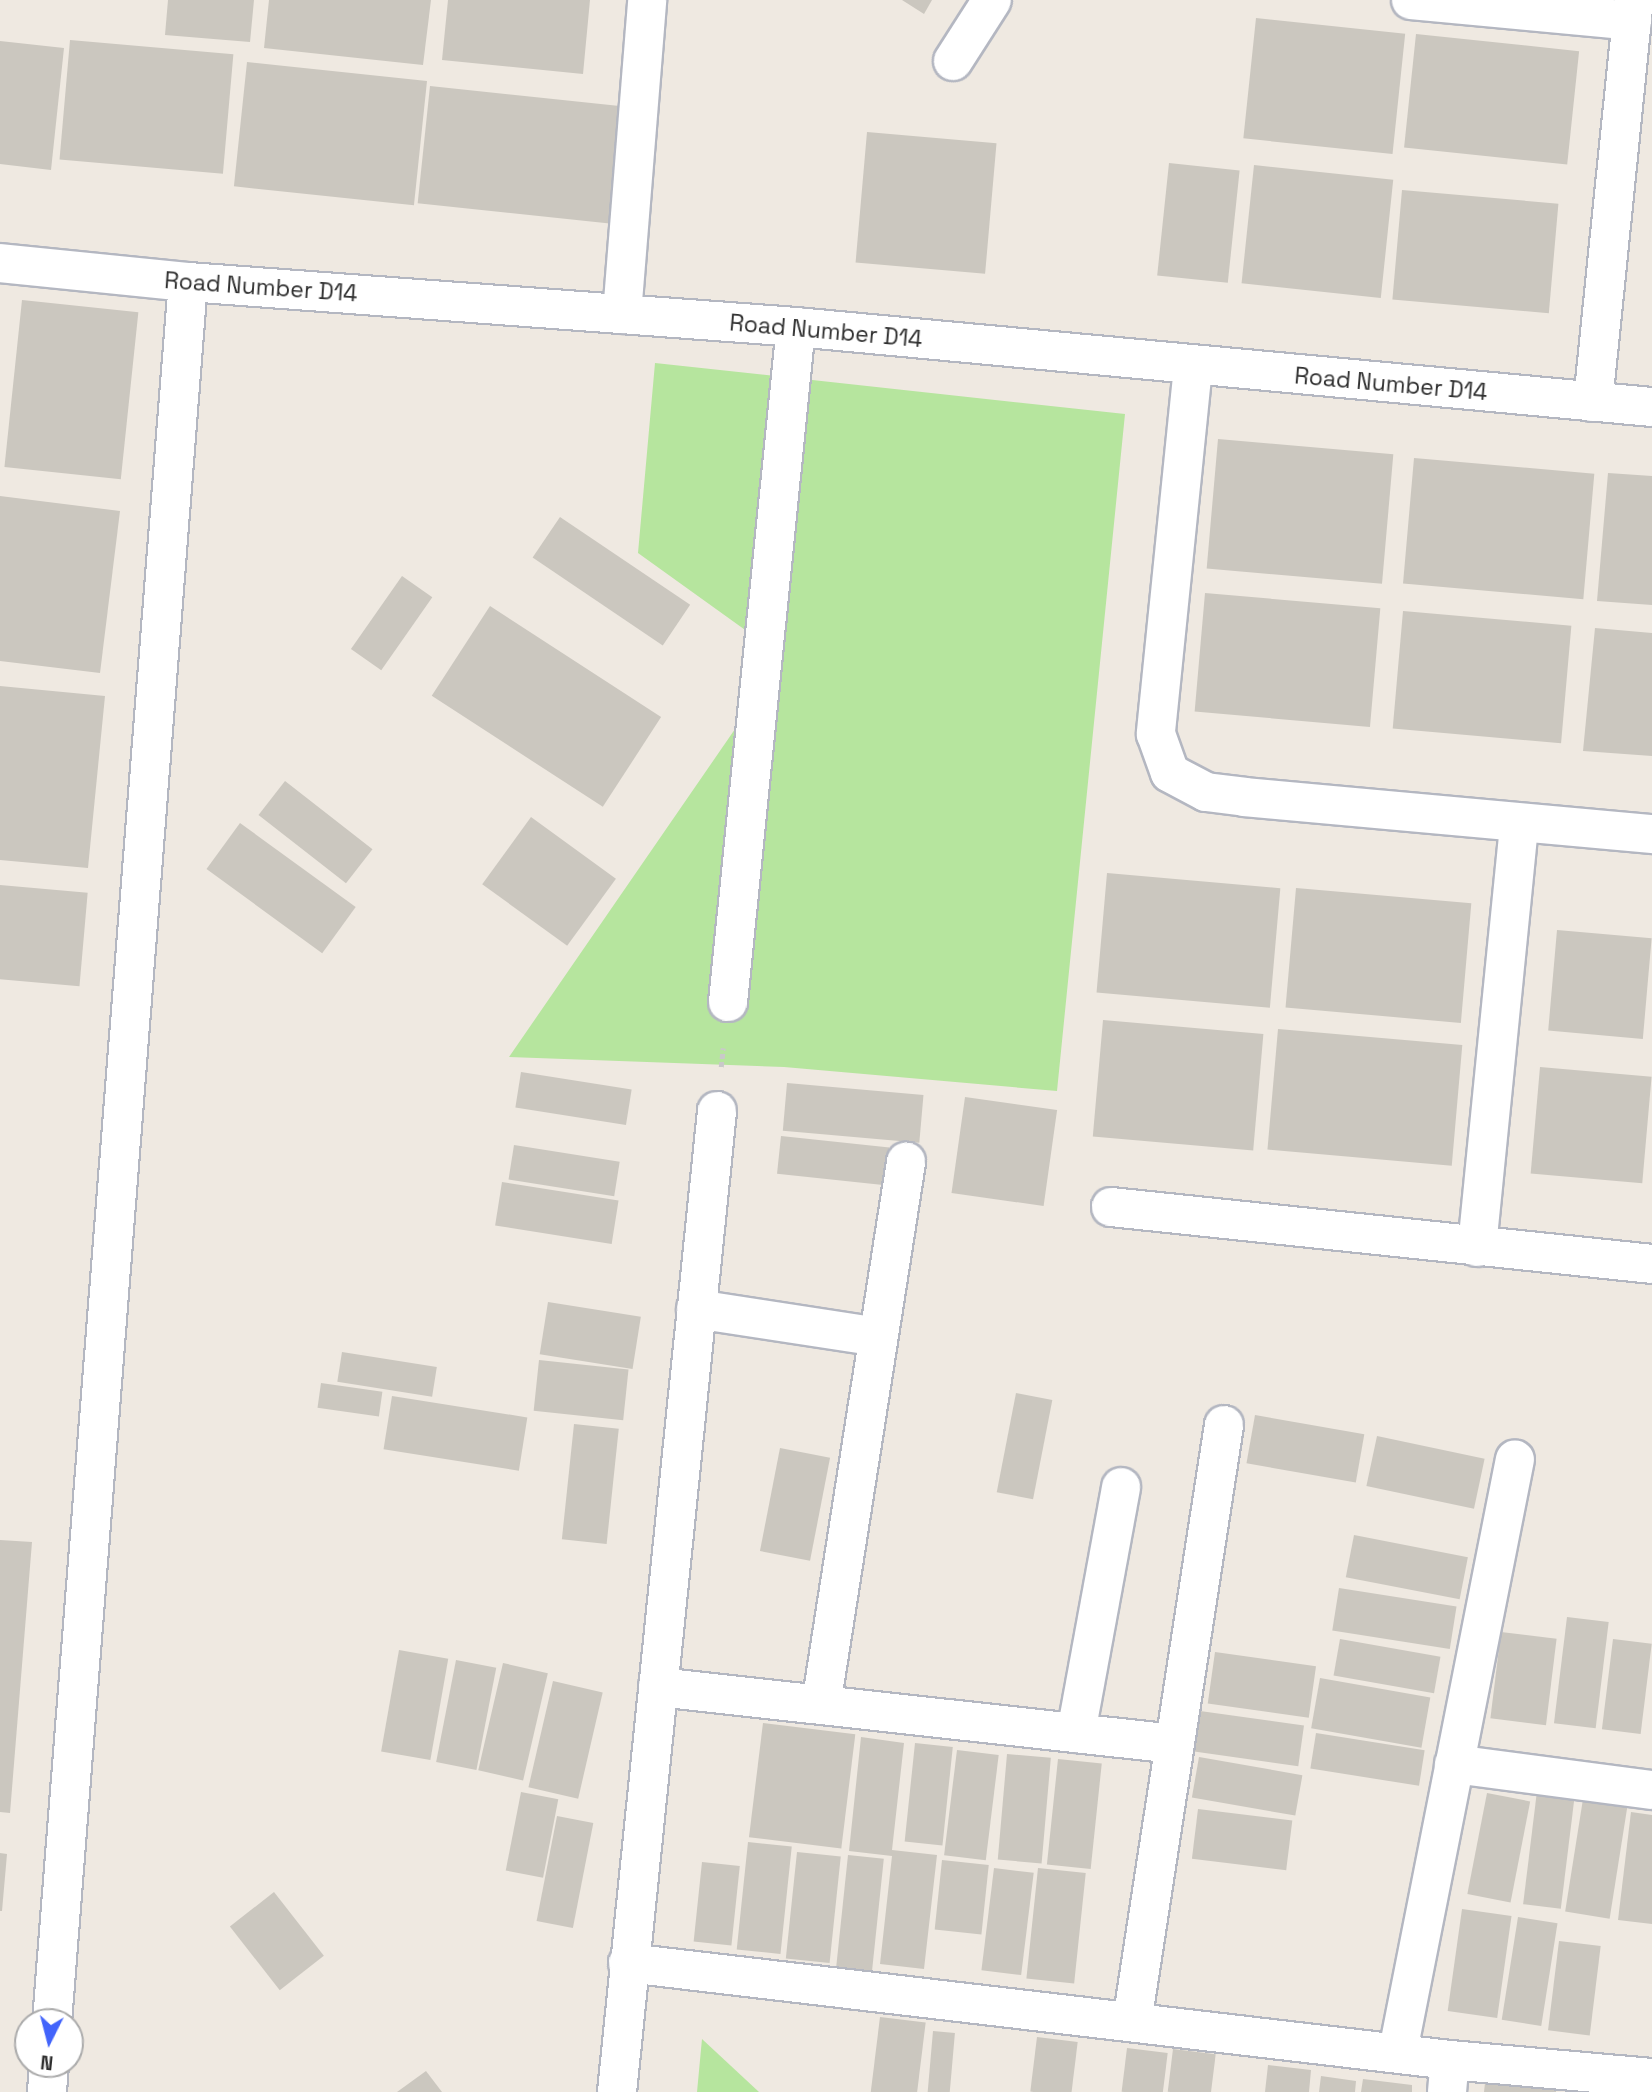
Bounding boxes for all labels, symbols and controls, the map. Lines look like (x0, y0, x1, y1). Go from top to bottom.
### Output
street label: Road Number D14 (163, 266, 359, 308)
street label: Road Number D14 (728, 309, 924, 353)
street label: Road Number D14 (1293, 362, 1489, 406)
north arrow (14, 2008, 84, 2078)
text: N (39, 2049, 55, 2075)

